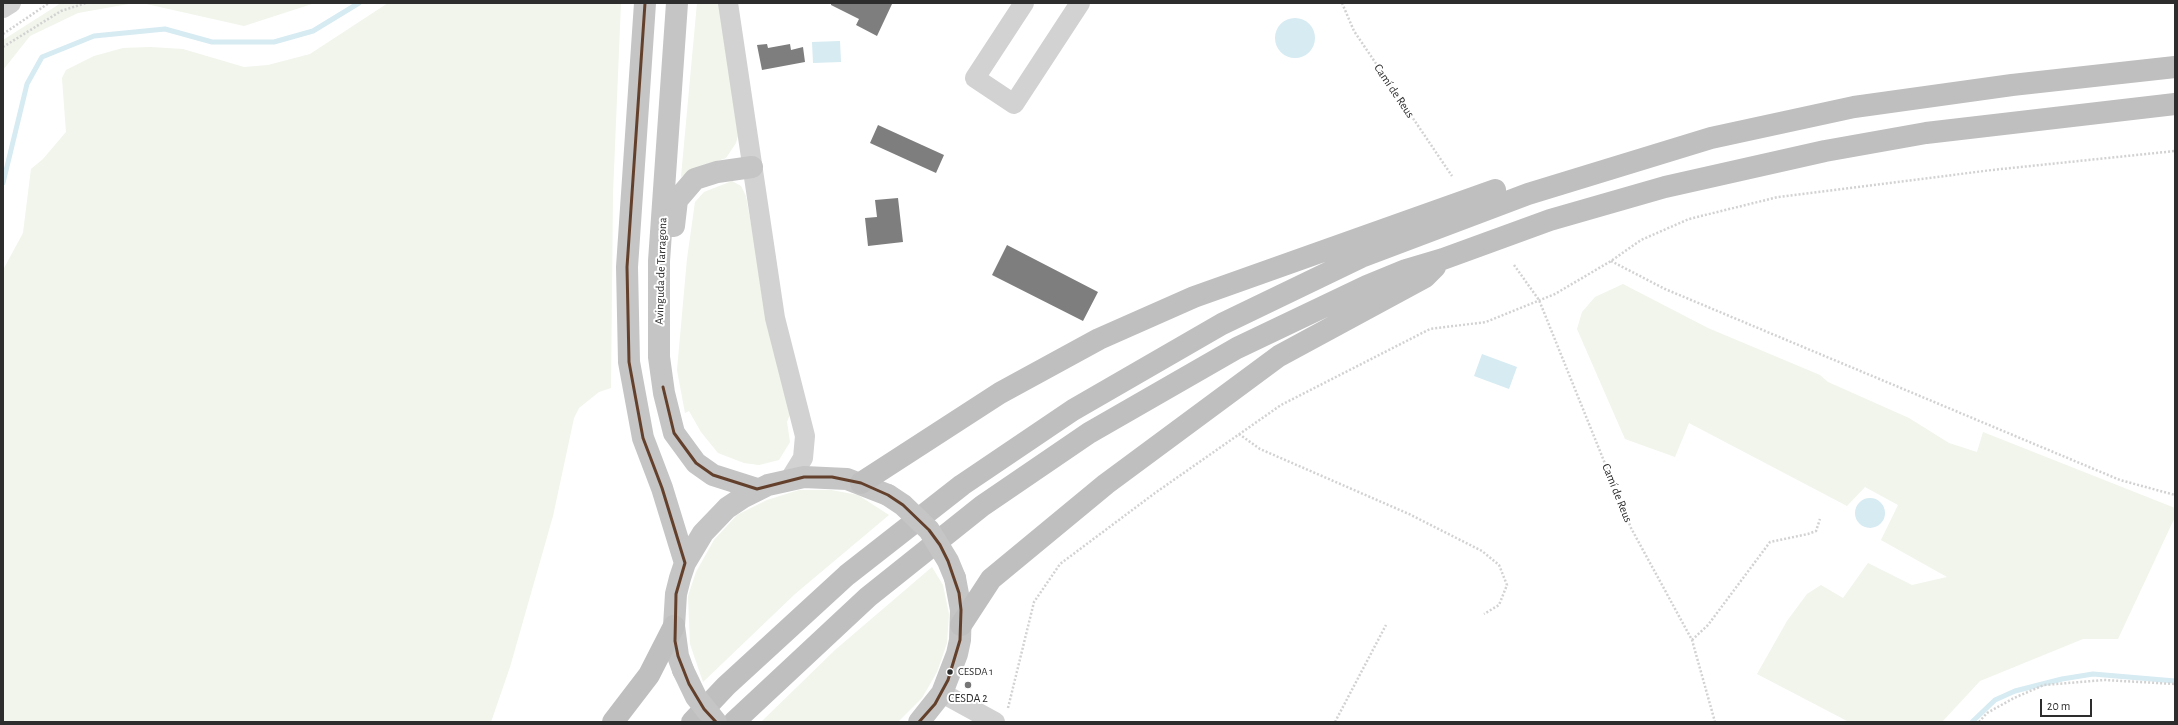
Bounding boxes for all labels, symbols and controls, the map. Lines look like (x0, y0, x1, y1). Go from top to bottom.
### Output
street label: Camí de Reus (1371, 61, 1417, 121)
street label: Avinguda de Tarragona (652, 217, 670, 325)
street label: Camí de Reus (1599, 461, 1635, 525)
place label: CESDA 1 (958, 665, 993, 679)
marker: CESDA 1 (945, 667, 955, 677)
marker: CESDA 2 (963, 680, 973, 690)
place label: CESDA 2 (948, 691, 988, 705)
scale bar (2042, 691, 2094, 717)
text: 20 m (2047, 700, 2070, 712)

